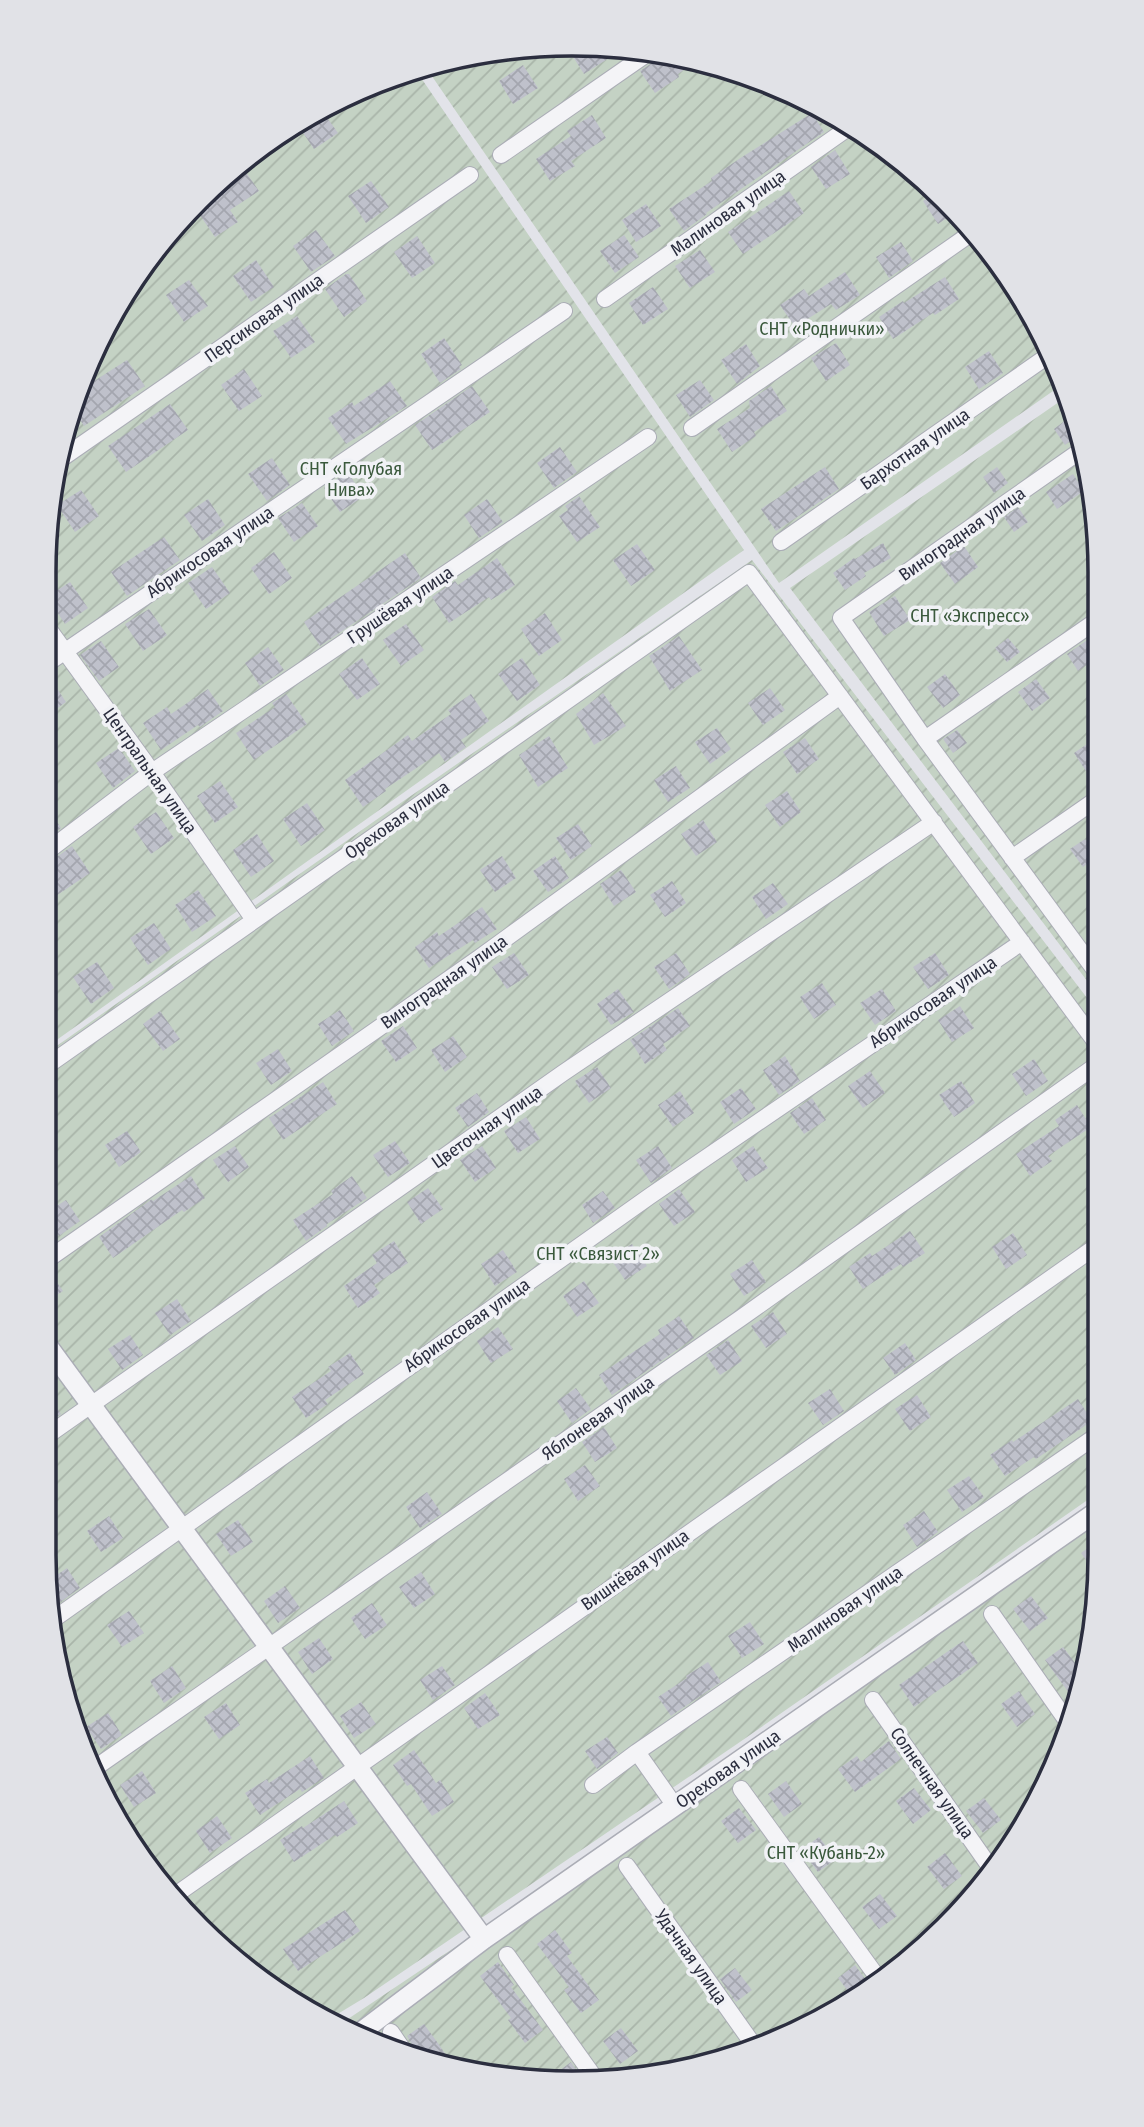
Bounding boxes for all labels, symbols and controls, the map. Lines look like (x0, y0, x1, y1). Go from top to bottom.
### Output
street label: Малиновая улица (666, 165, 790, 261)
street label: Персиковая улица (200, 269, 328, 367)
park label: СНТ «Роднички» (759, 318, 885, 340)
street label: Бархотная улица (856, 403, 974, 495)
park label: СНТ «Голубая Нива» (300, 458, 402, 501)
street label: Виноградная улица (894, 482, 1030, 586)
street label: Абрикосовая улица (142, 501, 278, 603)
street label: Грушёвая улица (343, 561, 457, 649)
park label: СНТ «Экспресс» (910, 605, 1030, 627)
street label: Центральная улица (98, 704, 202, 839)
street label: Ореховая улица (340, 776, 454, 864)
street label: Виноградная улица (376, 930, 512, 1034)
street label: Абрикосовая улица (865, 951, 1001, 1053)
street label: Цветочная улица (427, 1081, 547, 1173)
park label: СНТ «Связист 2» (536, 1243, 660, 1265)
street label: Абрикосовая улица (400, 1273, 534, 1377)
street label: Яблоневая улица (538, 1371, 659, 1465)
street label: Вишнёвая улица (577, 1525, 693, 1615)
street label: Малиновая улица (783, 1561, 907, 1657)
street label: Солнечная улица (885, 1723, 979, 1843)
street label: Ореховая улица (671, 1725, 785, 1813)
park label: СНТ «Кубань-2» (767, 1842, 885, 1864)
street label: Удачная улица (649, 1904, 732, 2009)

